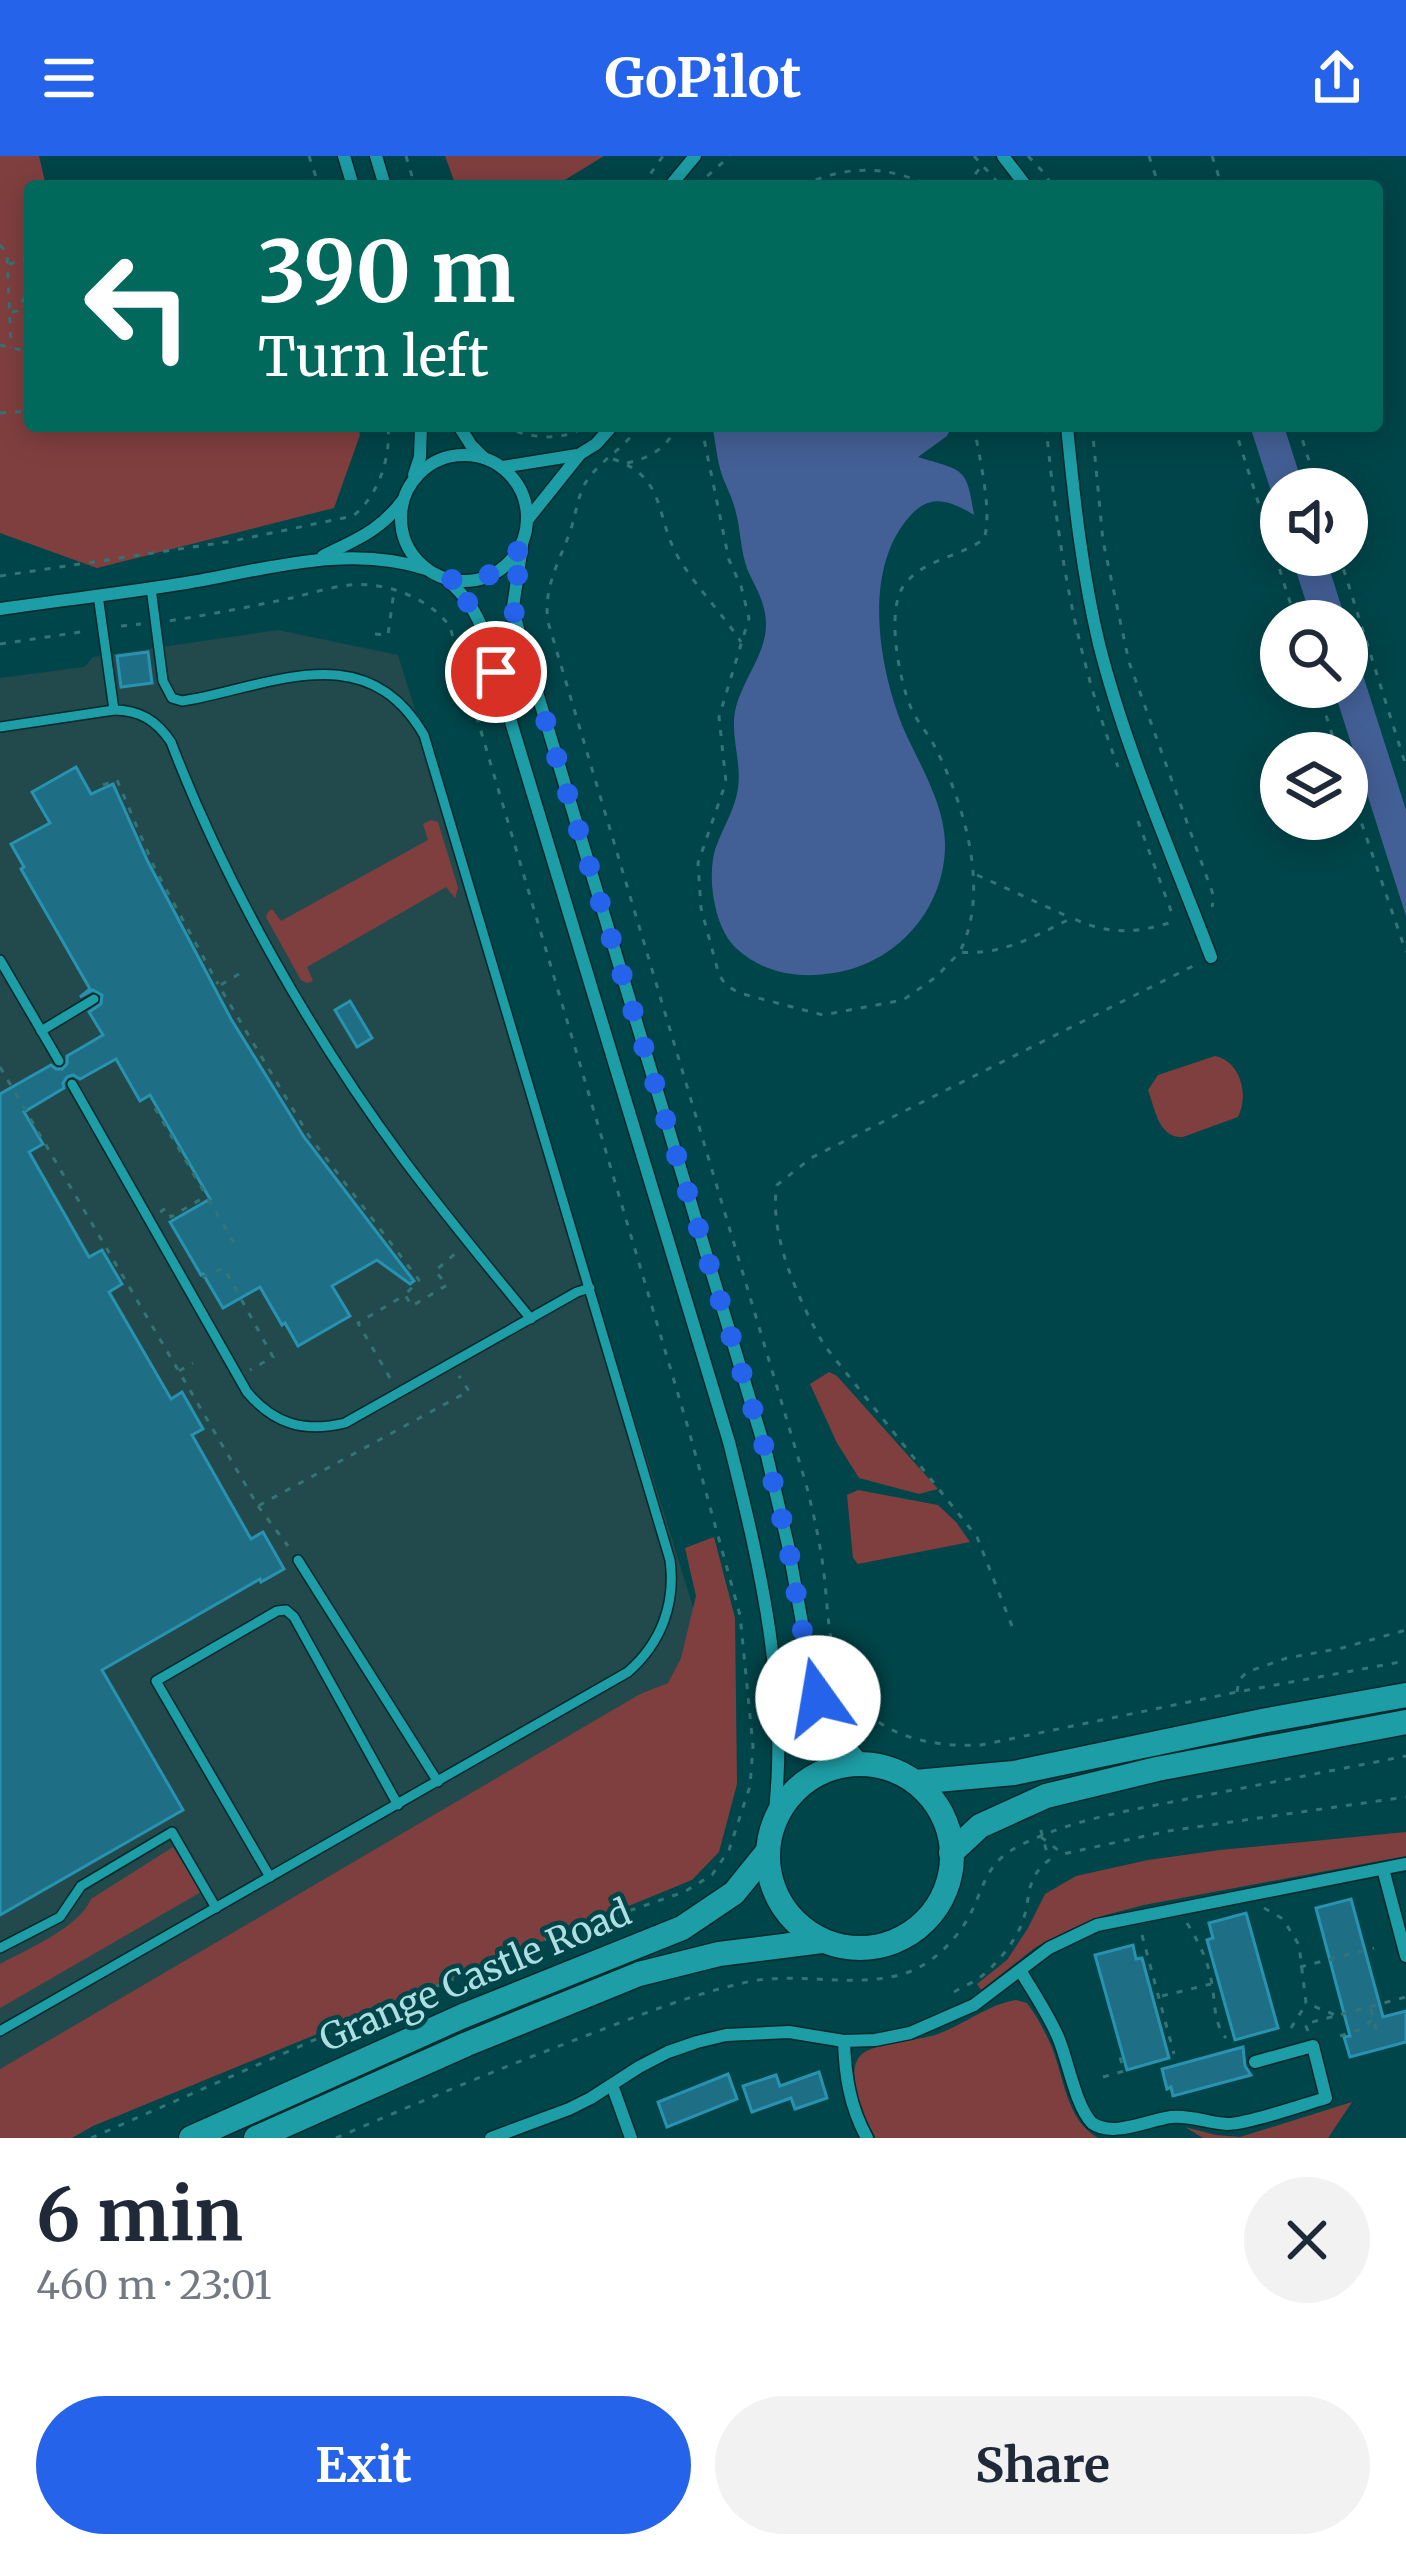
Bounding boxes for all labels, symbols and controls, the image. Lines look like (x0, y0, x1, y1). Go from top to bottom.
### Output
text: GoPilot (605, 44, 801, 112)
icon: menu (36, 45, 102, 111)
icon: share (1304, 45, 1370, 111)
text: 390 m (258, 219, 516, 325)
icon: left (60, 228, 216, 384)
text: Turn left (258, 323, 489, 391)
map controls (1260, 468, 1368, 840)
button: sound (1260, 468, 1368, 576)
button: search (1260, 600, 1368, 708)
pin (445, 621, 547, 723)
icon: arrive (463, 639, 529, 705)
button: layers (1260, 732, 1368, 840)
position arrow (755, 1635, 881, 1761)
street label: Grange Castle Road (313, 1890, 638, 2061)
text: 6 min (36, 2170, 243, 2261)
button: close (1244, 2177, 1370, 2303)
text: 460 m · 23:01 (36, 2261, 272, 2310)
button: Exit (36, 2396, 691, 2534)
button: Share (715, 2396, 1370, 2534)

